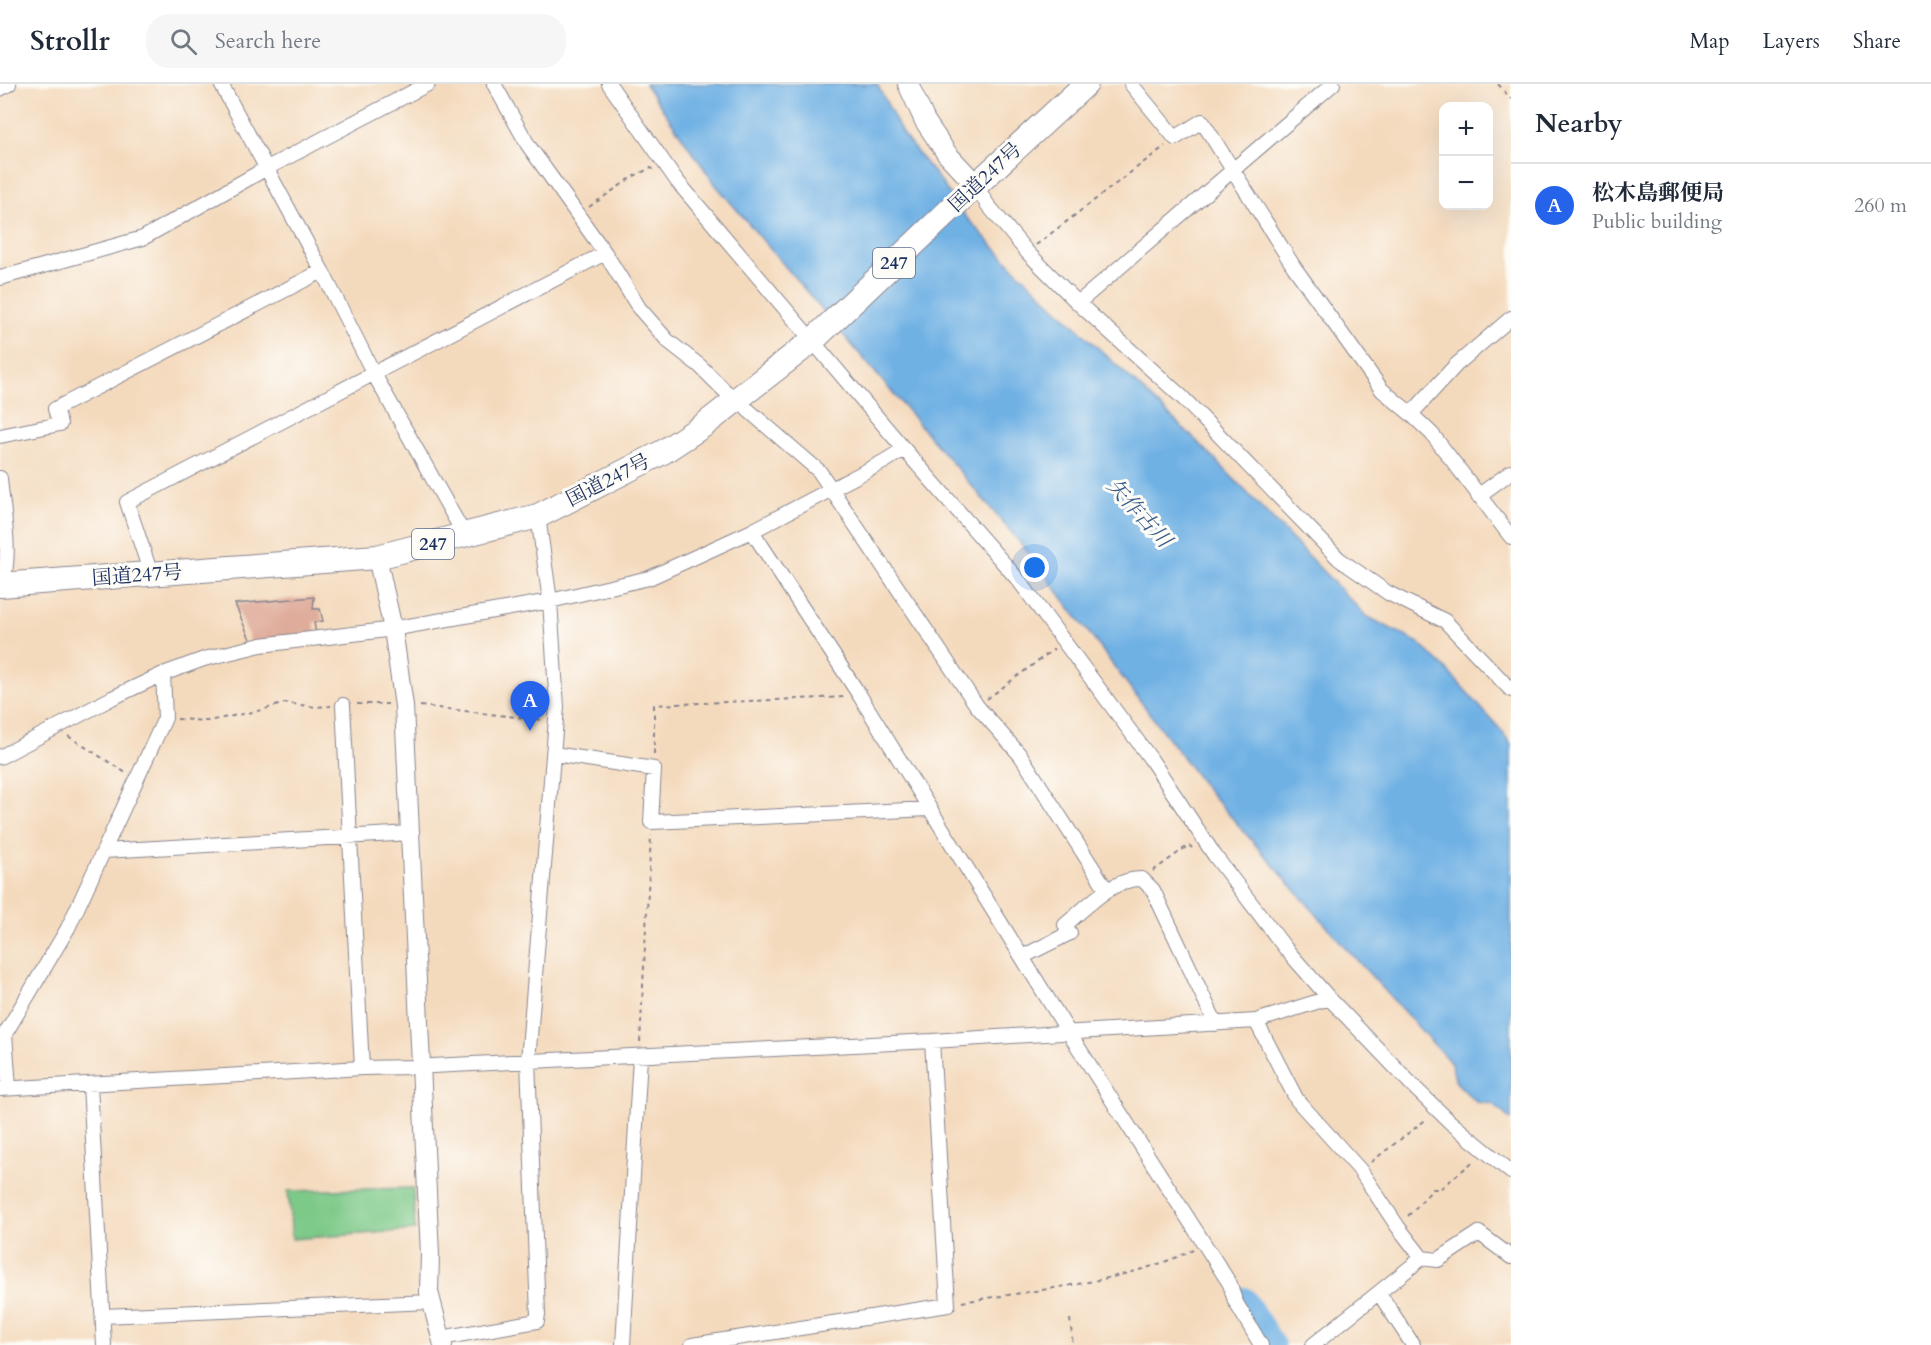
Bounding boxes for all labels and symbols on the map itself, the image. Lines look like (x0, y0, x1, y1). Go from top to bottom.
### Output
street label: 国道247号 (943, 136, 1027, 218)
road number: 247 (873, 248, 915, 278)
street label: 国道247号 (561, 447, 655, 513)
water label: 矢作古川 (1100, 472, 1179, 555)
road number: 247 (412, 529, 454, 559)
your location (1020, 553, 1049, 582)
street label: 国道247号 (91, 558, 183, 592)
pin: A (510, 682, 550, 731)

